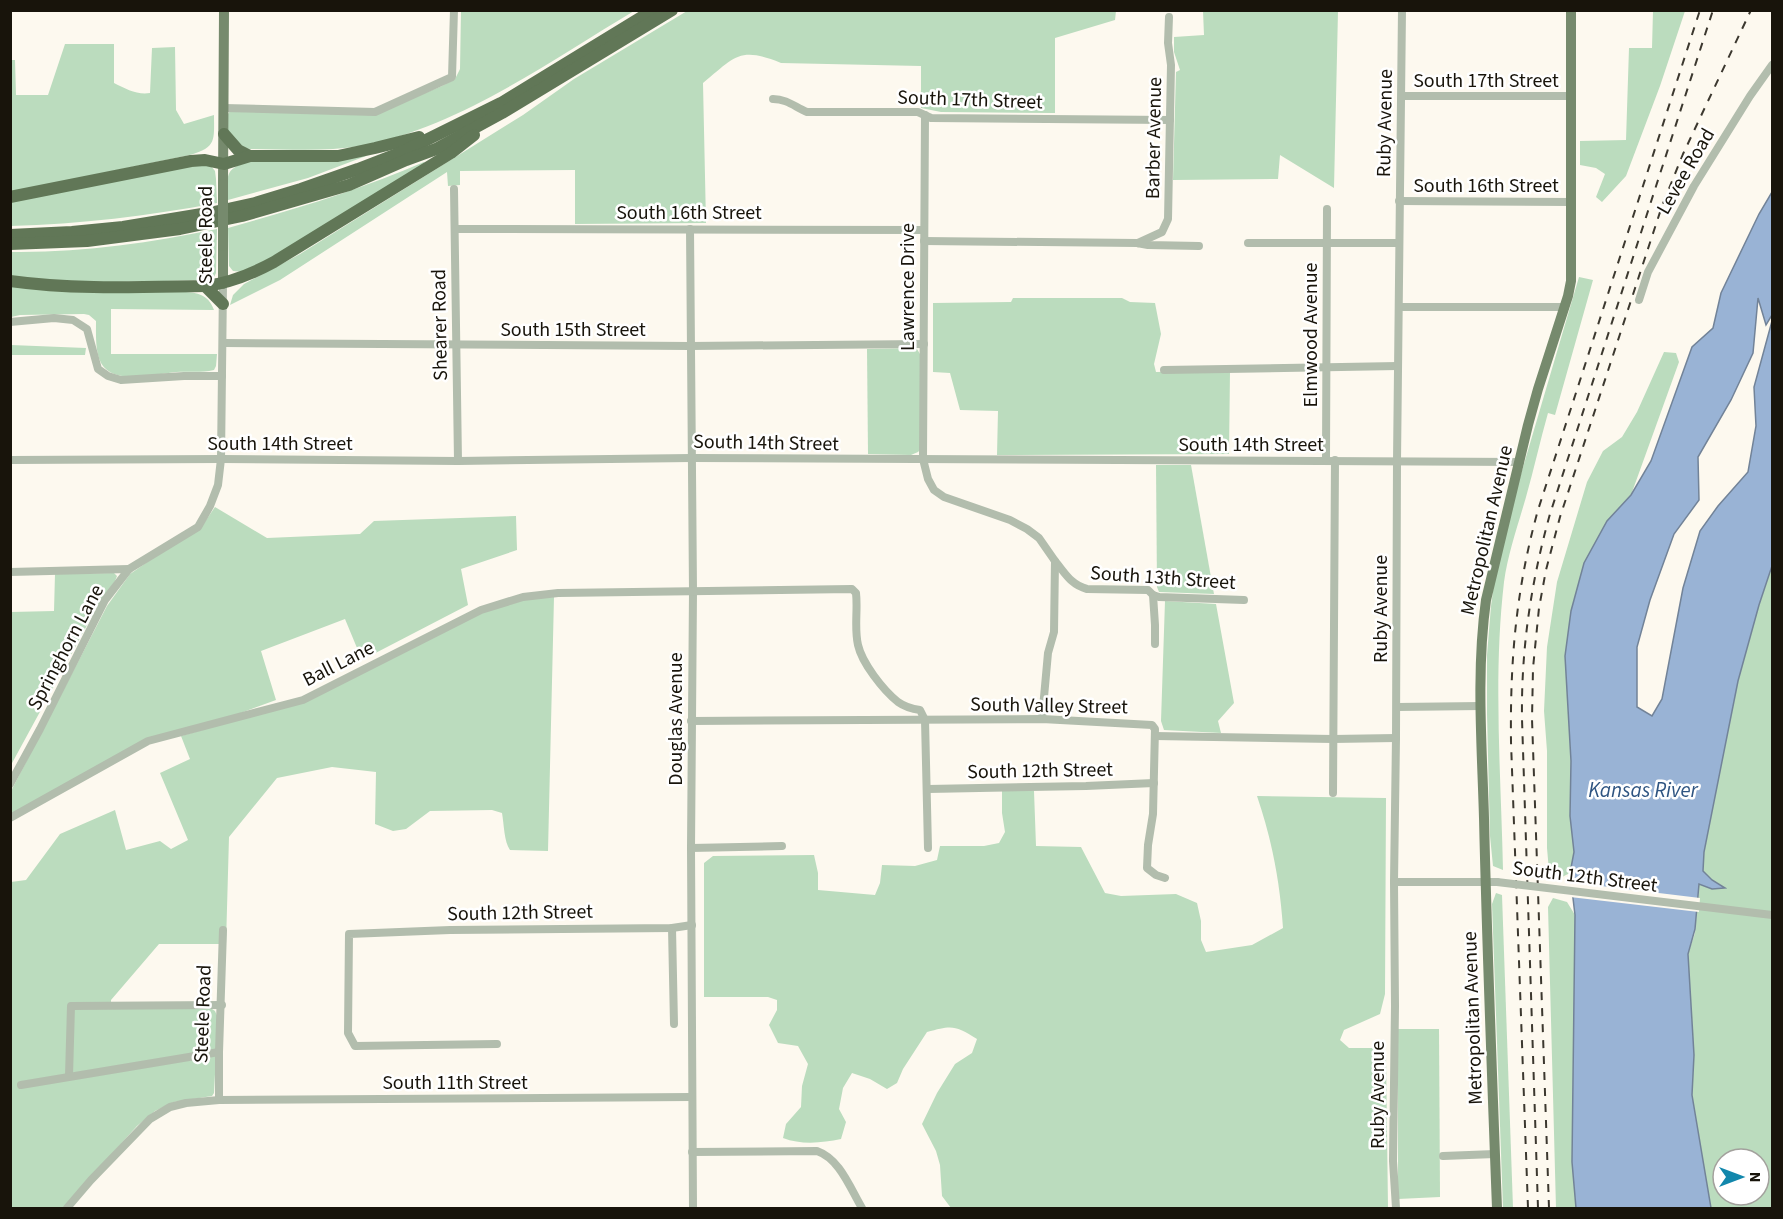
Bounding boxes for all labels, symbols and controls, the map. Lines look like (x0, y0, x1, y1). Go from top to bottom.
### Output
street label: South 17th Street (1413, 67, 1559, 95)
street label: Ruby Avenue (1370, 69, 1400, 177)
street label: Barber Avenue (1139, 77, 1169, 199)
street label: South 17th Street (897, 83, 1043, 117)
street label: Levee Road (1650, 123, 1722, 220)
street label: South 16th Street (1413, 172, 1559, 200)
street label: Steele Road (192, 186, 220, 284)
street label: South 16th Street (616, 199, 762, 227)
street label: Lawrence Drive (894, 223, 922, 351)
street label: Elmwood Avenue (1297, 262, 1325, 407)
street label: Shearer Road (425, 269, 455, 381)
street label: South 15th Street (500, 316, 646, 344)
street label: South 14th Street (693, 428, 839, 458)
street label: South 14th Street (207, 430, 353, 458)
street label: South 14th Street (1178, 431, 1324, 459)
street label: Metropolitan Avenue (1454, 442, 1520, 618)
street label: Ruby Avenue (1367, 555, 1395, 663)
street label: South 13th Street (1089, 559, 1237, 597)
street label: Springhorn Lane (21, 579, 111, 715)
street label: Ball Lane (298, 634, 379, 694)
street label: Douglas Avenue (662, 652, 690, 786)
street label: South Valley Street (970, 691, 1128, 721)
street label: South 12th Street (967, 756, 1113, 786)
water label: Kansas River (1588, 775, 1698, 805)
street label: South 12th Street (1511, 854, 1659, 900)
street label: South 12th Street (447, 898, 593, 928)
street label: Metropolitan Avenue (1456, 931, 1490, 1105)
street label: Steele Road (187, 964, 219, 1064)
street label: Ruby Avenue (1364, 1041, 1392, 1149)
street label: South 11th Street (382, 1069, 528, 1097)
north arrow (1711, 1147, 1771, 1207)
text: N (1744, 1172, 1766, 1182)

